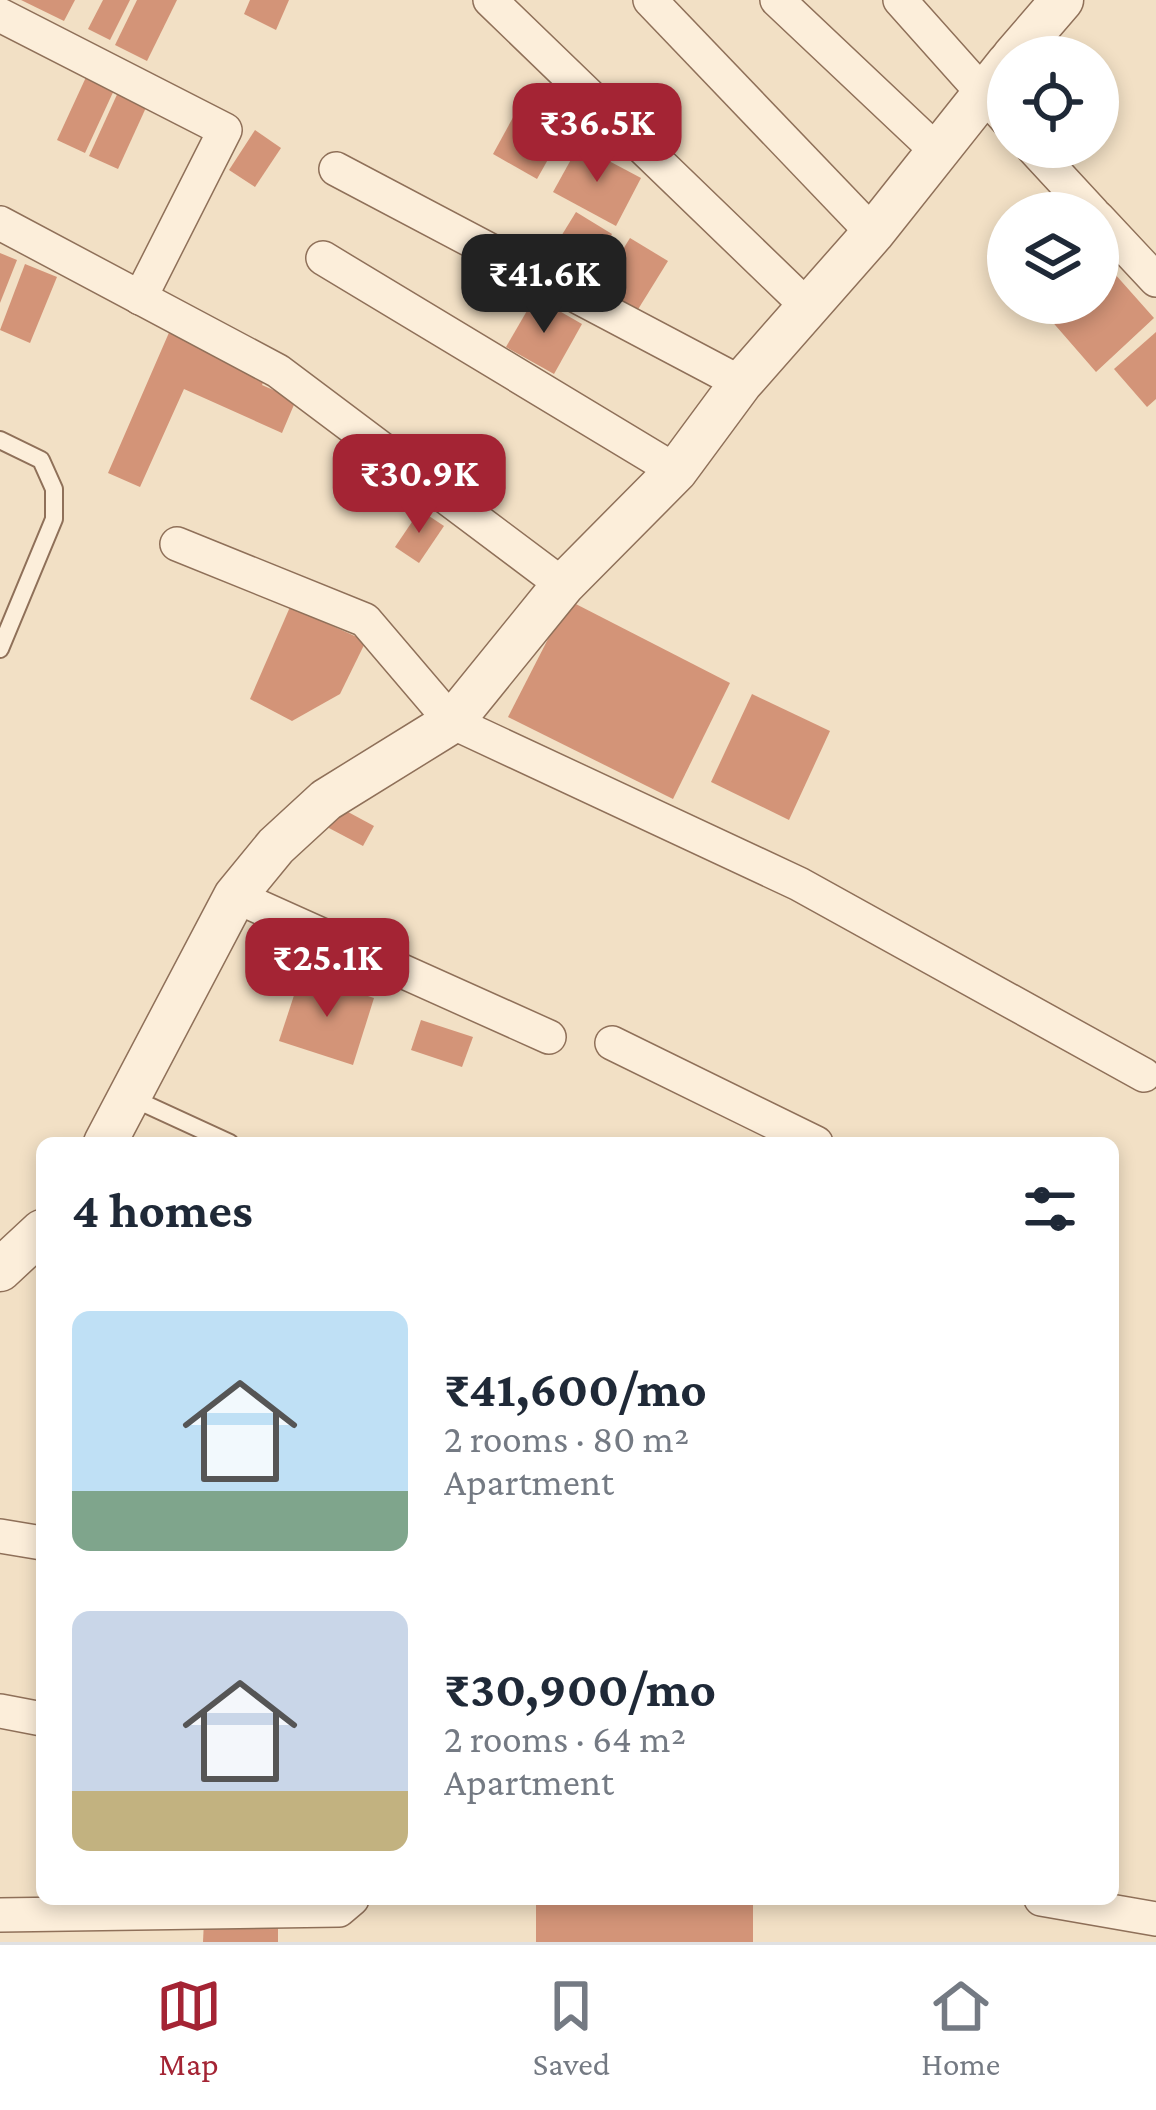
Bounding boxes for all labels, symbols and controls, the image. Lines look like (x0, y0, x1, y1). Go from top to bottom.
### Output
map controls (987, 36, 1119, 324)
button: locate (987, 36, 1119, 168)
pin: ₹36.5K (499, 83, 695, 185)
text: ₹36.5K (540, 100, 654, 143)
button: layers (987, 192, 1119, 324)
pin: ₹41.6K (446, 234, 642, 336)
text: ₹41.6K (488, 251, 600, 294)
pin: ₹30.9K (321, 434, 517, 536)
text: ₹30.9K (360, 451, 478, 494)
pin: ₹25.1K (229, 918, 425, 1020)
text: ₹25.1K (272, 935, 382, 978)
icon: filters (1017, 1176, 1083, 1242)
text: 4 homes (72, 1181, 253, 1238)
icon: home (168, 1359, 312, 1503)
text: ₹41,600/mo (444, 1360, 707, 1417)
text: 2 rooms · 80 m² (444, 1417, 689, 1460)
text: Apartment (444, 1460, 614, 1503)
icon: home (168, 1659, 312, 1803)
text: ₹30,900/mo (444, 1660, 716, 1717)
text: 2 rooms · 64 m² (444, 1717, 686, 1760)
text: Apartment (444, 1760, 614, 1803)
tab: Map (156, 1973, 222, 2082)
tab: Saved (533, 1973, 610, 2082)
tab: Home (921, 1973, 1000, 2082)

